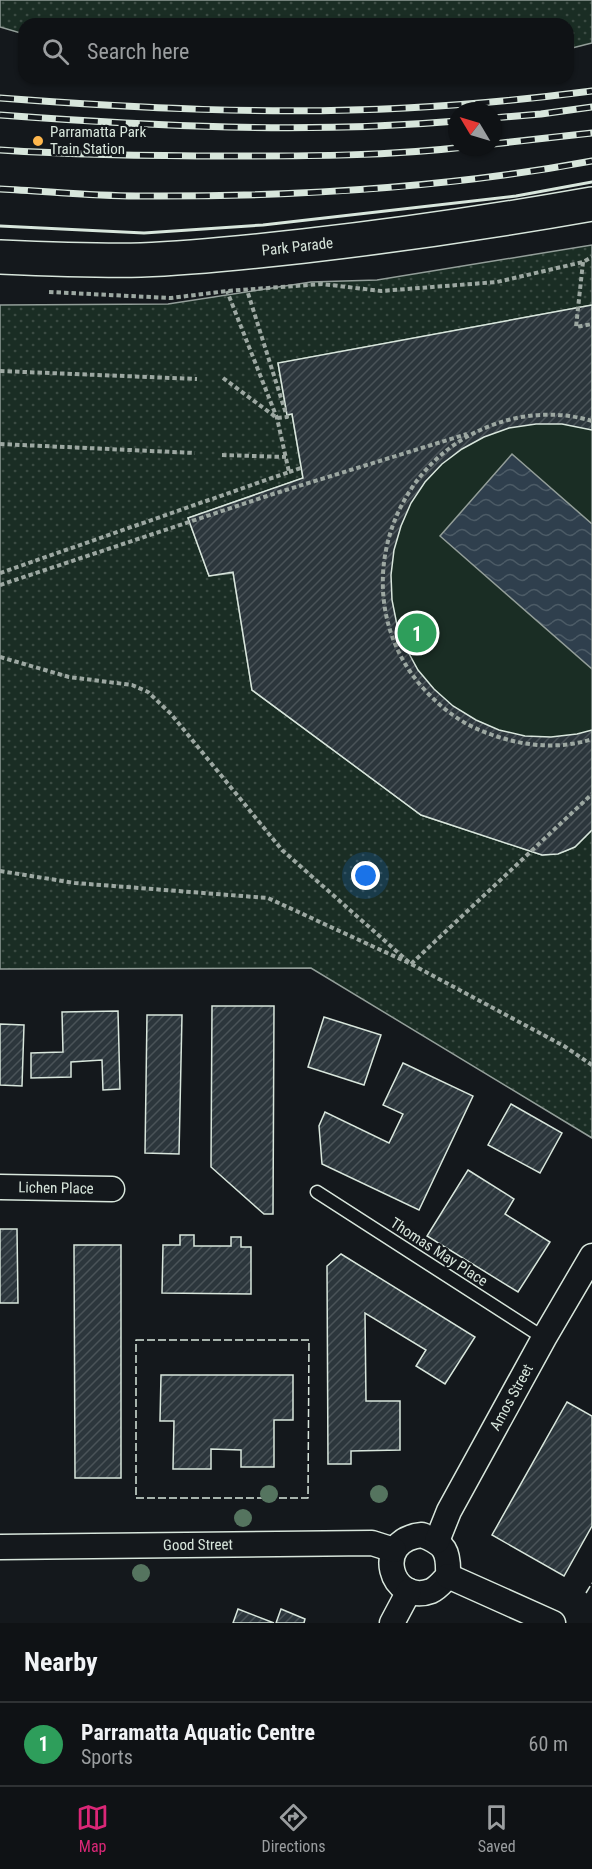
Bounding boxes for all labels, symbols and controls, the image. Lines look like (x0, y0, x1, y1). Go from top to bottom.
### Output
search box (18, 18, 574, 84)
icon: search (39, 35, 72, 68)
text: Search here (87, 39, 189, 64)
north arrow (448, 102, 502, 156)
place label: Parramatta Park Train Station (50, 123, 146, 158)
marker: Parramatta Park Train Station (31, 134, 45, 148)
street label: Park Parade (261, 234, 334, 260)
pin: 1 (398, 610, 436, 656)
your location (351, 861, 380, 890)
street label: Lichen Place (18, 1178, 94, 1198)
street label: Thomas May Place (387, 1214, 491, 1290)
street label: Amos Street (486, 1361, 537, 1434)
street label: Good Street (163, 1535, 233, 1554)
text: Nearby (24, 1647, 98, 1677)
text: Parramatta Aquatic Centre (81, 1720, 315, 1745)
text: 1 (38, 1732, 49, 1756)
text: 60 m (529, 1732, 568, 1756)
text: Sports (81, 1745, 133, 1769)
tab: Map (76, 1801, 109, 1856)
tab: Directions (262, 1801, 325, 1856)
tab: Saved (478, 1801, 516, 1856)

